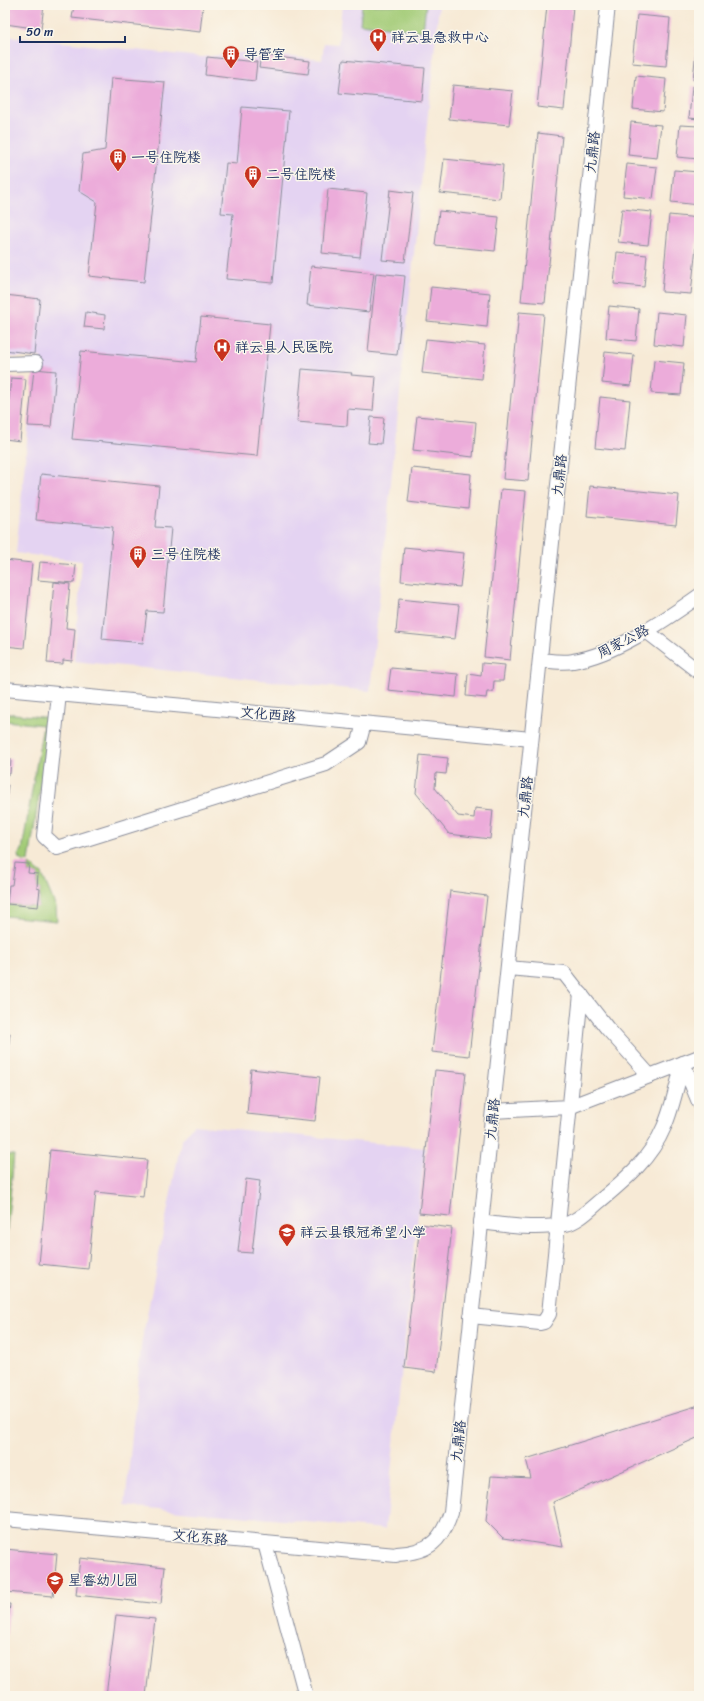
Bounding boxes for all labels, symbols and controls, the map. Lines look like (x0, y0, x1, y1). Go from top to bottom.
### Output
scale bar (20, 18, 125, 44)
text: 50 m (26, 21, 53, 43)
place label: 祥云县急救中心 (391, 25, 489, 50)
hospital icon: 祥云县急救中心 (368, 27, 388, 52)
place label: 导管室 (244, 42, 286, 67)
building icon: 导管室 (221, 44, 241, 69)
street label: 九鼎路 (578, 130, 607, 174)
place label: 一号住院楼 (131, 145, 201, 170)
building icon: 一号住院楼 (108, 147, 128, 172)
place label: 二号住院楼 (266, 162, 336, 187)
building icon: 二号住院楼 (243, 164, 263, 189)
place label: 祥云县人民医院 (235, 335, 333, 360)
hospital icon: 祥云县人民医院 (212, 337, 232, 362)
street label: 九鼎路 (545, 453, 574, 497)
place label: 三号住院楼 (151, 542, 221, 567)
building icon: 三号住院楼 (128, 544, 148, 569)
street label: 周家公路 (593, 618, 654, 665)
street label: 文化西路 (239, 700, 297, 729)
street label: 九鼎路 (511, 775, 540, 819)
street label: 九鼎路 (478, 1097, 507, 1141)
place label: 祥云县银冠希望小学 (300, 1220, 426, 1245)
school or university icon: 祥云县银冠希望小学 (277, 1222, 297, 1247)
street label: 九鼎路 (444, 1419, 473, 1463)
street label: 文化东路 (171, 1523, 229, 1552)
place label: 星睿幼儿园 (68, 1568, 138, 1593)
school or university icon: 星睿幼儿园 (45, 1570, 65, 1595)

